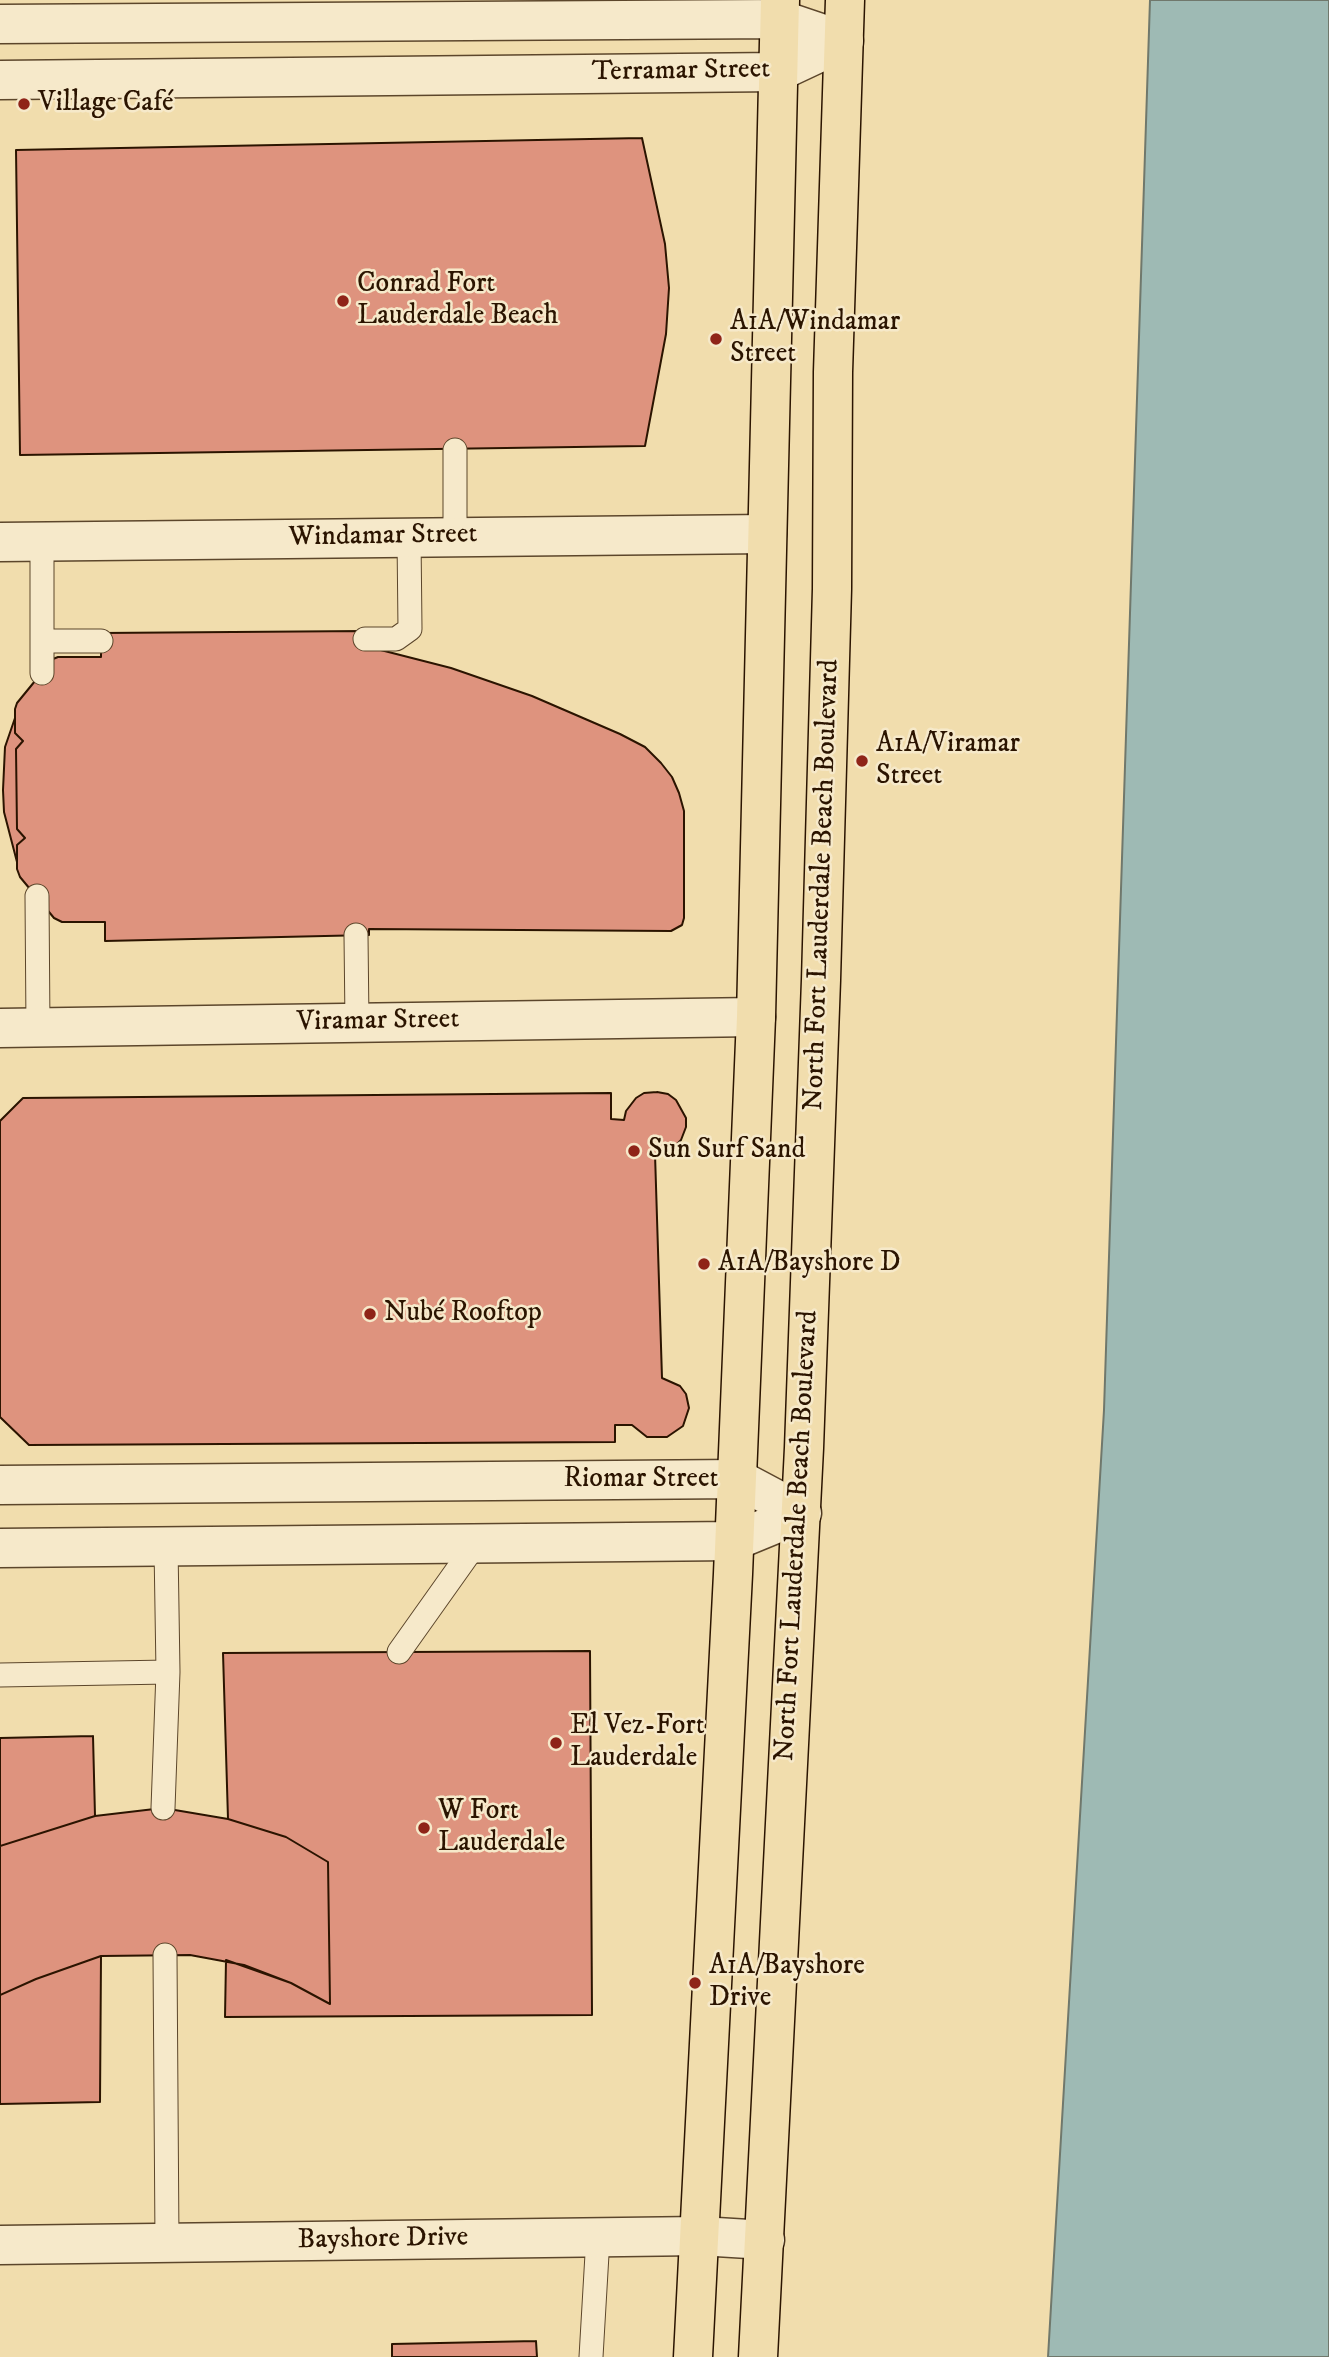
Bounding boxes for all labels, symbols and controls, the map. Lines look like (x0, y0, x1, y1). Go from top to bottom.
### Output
street label: Terramar Street (592, 54, 770, 90)
place label: Village Café (38, 87, 174, 121)
marker: Village Café (16, 96, 32, 112)
place label: Conrad Fort Lauderdale Beach (357, 268, 558, 334)
marker: Conrad Fort Lauderdale Beach (335, 293, 351, 309)
place label: A1A/Windamar Street (730, 306, 900, 372)
marker: A1A/Windamar Street (708, 331, 724, 347)
street label: Windamar Street (288, 519, 478, 555)
street label: North Fort Lauderdale Beach Boulevard (798, 659, 848, 1111)
place label: A1A/Viramar Street (876, 728, 1020, 794)
marker: A1A/Viramar Street (854, 753, 870, 769)
street label: Viramar Street (296, 1004, 460, 1040)
place label: Sun Surf Sand (648, 1134, 805, 1168)
marker: Sun Surf Sand (626, 1143, 642, 1159)
place label: A1A/Bayshore D (718, 1247, 901, 1281)
marker: A1A/Bayshore D (696, 1256, 712, 1272)
place label: Nubé Rooftop (384, 1297, 542, 1331)
marker: Nubé Rooftop (362, 1306, 378, 1322)
street label: North Fort Lauderdale Beach Boulevard (769, 1310, 827, 1762)
street label: Riomar Street (563, 1463, 719, 1497)
place label: El Vez-Fort Lauderdale (570, 1710, 705, 1776)
marker: El Vez-Fort Lauderdale (548, 1735, 564, 1751)
place label: W Fort Lauderdale (438, 1795, 565, 1861)
marker: W Fort Lauderdale (416, 1820, 432, 1836)
place label: A1A/Bayshore Drive (709, 1950, 865, 2016)
marker: A1A/Bayshore Drive (687, 1975, 703, 1991)
street label: Bayshore Drive (297, 2222, 469, 2258)

